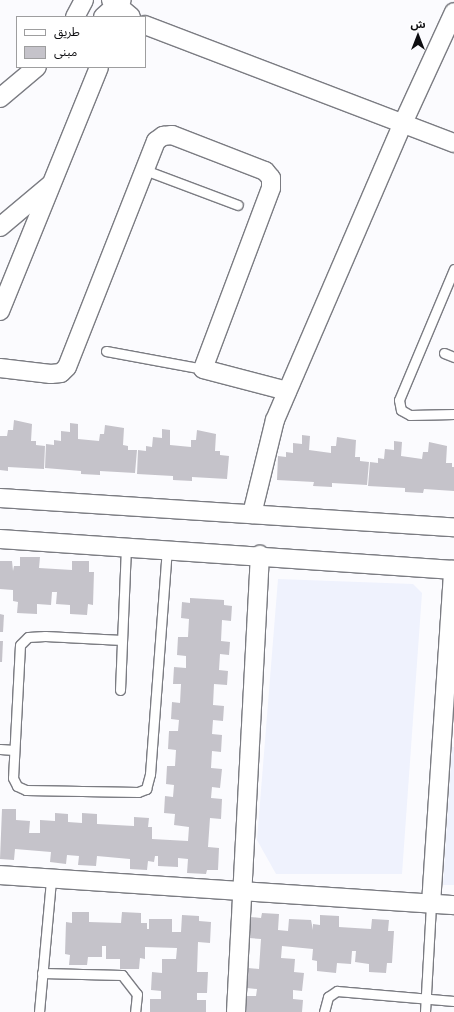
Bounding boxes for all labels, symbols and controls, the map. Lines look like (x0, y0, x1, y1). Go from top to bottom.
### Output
legend (16, 16, 146, 68)
north arrow (398, 16, 438, 56)
text: ش (410, 17, 426, 31)
text: طريق (54, 24, 80, 39)
text: مبنى (54, 44, 77, 59)

